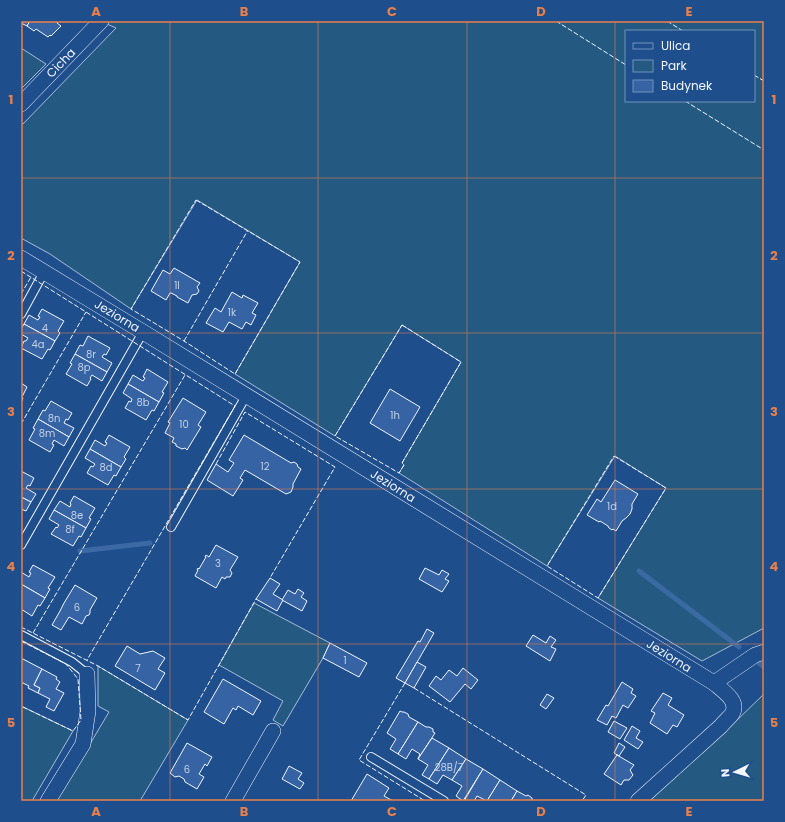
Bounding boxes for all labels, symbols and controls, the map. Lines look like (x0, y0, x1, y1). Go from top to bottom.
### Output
text: A (91, 2, 101, 21)
text: B (240, 2, 249, 21)
text: C (387, 2, 397, 21)
text: D (536, 2, 546, 21)
text: E (685, 2, 693, 21)
legend (625, 30, 755, 102)
text: Ulica (661, 37, 690, 54)
street label: Cicha (42, 44, 79, 81)
text: Park (661, 57, 688, 74)
text: Budynek (661, 77, 713, 94)
text: 1 (9, 90, 13, 109)
text: 1 (772, 90, 776, 109)
text: 2 (7, 246, 15, 265)
text: 2 (770, 246, 778, 265)
house number: 1l (174, 278, 180, 293)
street label: Jeziorna (91, 295, 143, 336)
house number: 1k (228, 305, 237, 320)
house number: 4 (42, 321, 48, 336)
house number: 4a (31, 337, 45, 352)
house number: 8r (86, 347, 96, 362)
house number: 8p (77, 360, 91, 375)
house number: 8b (136, 395, 150, 410)
text: 3 (7, 402, 15, 421)
text: 3 (770, 402, 778, 421)
house number: 1h (390, 408, 400, 423)
house number: 8n (48, 411, 60, 426)
house number: 10 (179, 417, 189, 432)
house number: 8m (39, 426, 55, 441)
house number: 12 (261, 459, 270, 474)
house number: 8d (99, 460, 113, 475)
street label: Jeziorna (367, 465, 419, 506)
house number: 1d (607, 499, 617, 514)
house number: 8e (71, 508, 83, 523)
house number: 8f (65, 522, 75, 537)
house number: 3 (215, 556, 221, 571)
text: 4 (7, 557, 16, 576)
text: 4 (770, 557, 779, 576)
house number: 6 (74, 600, 80, 615)
street label: Jeziorna (643, 635, 695, 676)
house number: 1 (343, 653, 347, 668)
house number: 7 (135, 661, 141, 676)
text: 5 (7, 713, 15, 732)
text: 5 (770, 713, 778, 732)
north arrow (715, 752, 755, 792)
house number: 28B/7 (435, 760, 464, 775)
house number: 6 (184, 762, 190, 777)
text: N (717, 768, 733, 778)
text: A (91, 802, 101, 821)
text: B (240, 802, 249, 821)
text: C (387, 802, 397, 821)
text: D (536, 802, 546, 821)
text: E (685, 802, 693, 821)

